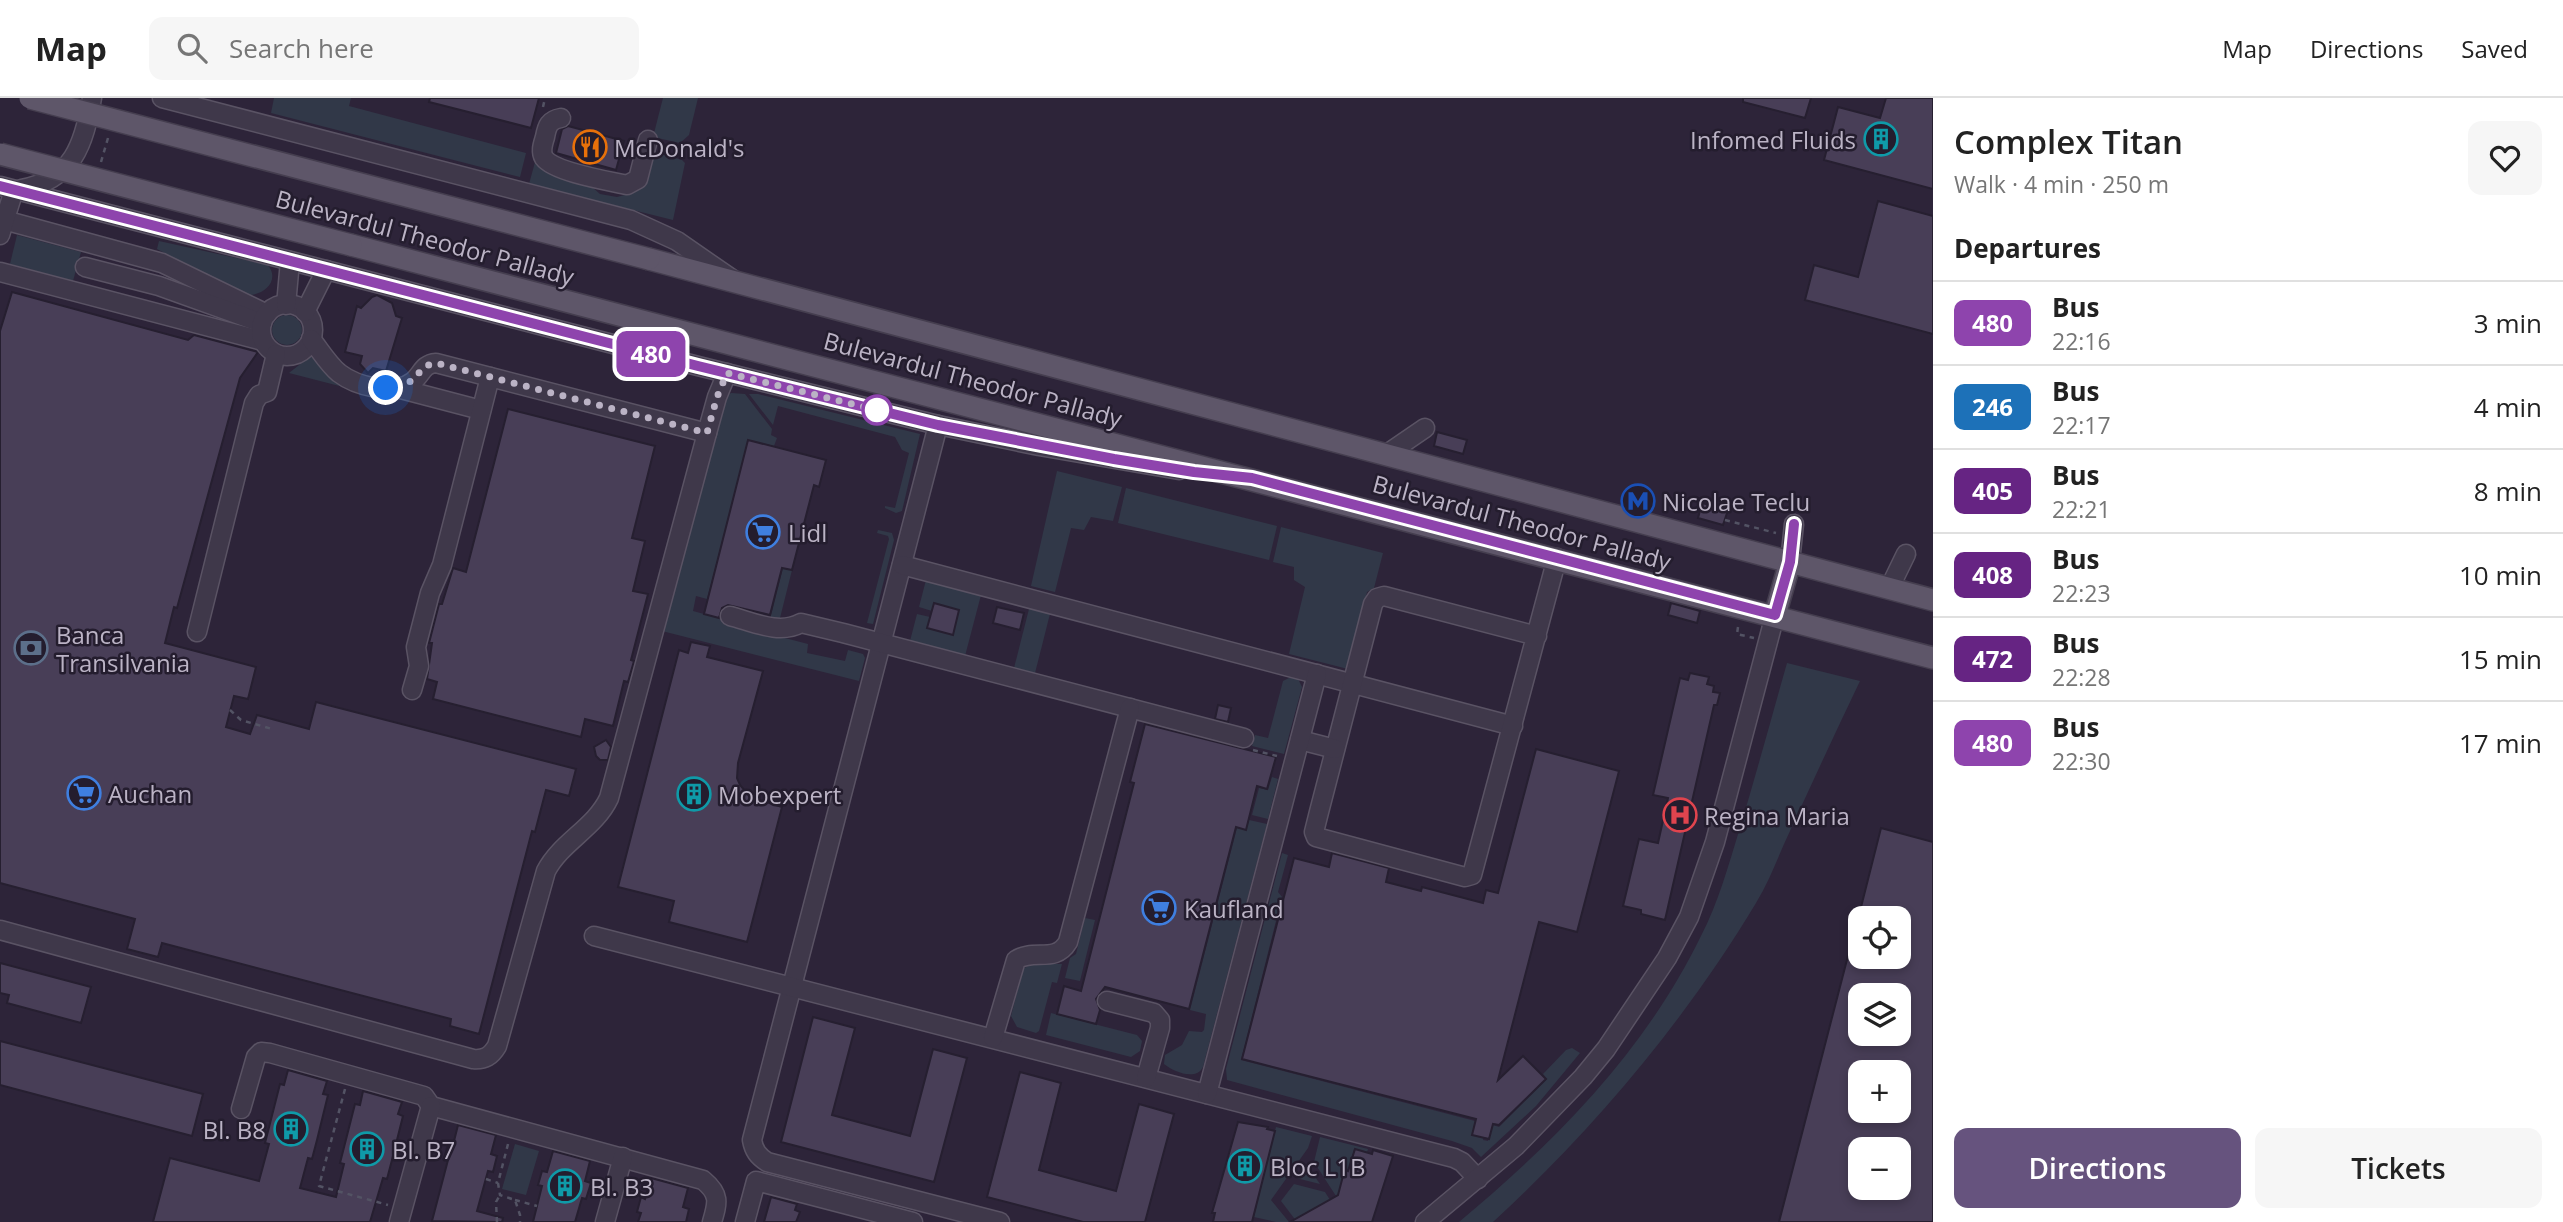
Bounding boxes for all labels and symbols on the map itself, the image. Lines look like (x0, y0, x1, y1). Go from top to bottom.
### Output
building icon: Infomed Fluids (1862, 120, 1900, 158)
place label: Infomed Fluids (1690, 123, 1856, 156)
restaurant icon: McDonald's (571, 128, 609, 166)
place label: McDonald's (614, 131, 744, 164)
street label: Bulevardul Theodor Pallady (272, 181, 579, 293)
street label: Bulevardul Theodor Pallady (820, 323, 1127, 435)
line badge: 480 (611, 331, 691, 377)
your location (368, 370, 403, 405)
unlabelled marker (862, 395, 892, 425)
street label: Bulevardul Theodor Pallady (1369, 466, 1676, 578)
metro station icon: Nicolae Teclu (1619, 482, 1657, 520)
place label: Nicolae Teclu (1662, 485, 1810, 518)
supermarket icon: Lidl (744, 513, 782, 551)
place label: Lidl (788, 516, 827, 549)
place label: Banca Transilvania (56, 618, 190, 679)
bank icon: Banca Transilvania (12, 629, 50, 667)
supermarket icon: Auchan (65, 774, 103, 812)
building icon: Mobexpert (675, 775, 713, 813)
place label: Auchan (108, 777, 192, 810)
place label: Mobexpert (718, 778, 841, 811)
hospital icon: Regina Maria (1661, 796, 1699, 834)
place label: Regina Maria (1704, 799, 1850, 832)
supermarket icon: Kaufland (1140, 889, 1178, 927)
place label: Kaufland (1184, 892, 1284, 925)
building icon: Bl. B8 (272, 1110, 310, 1148)
place label: Bl. B8 (203, 1113, 266, 1146)
building icon: Bl. B7 (348, 1130, 386, 1168)
place label: Bl. B7 (392, 1133, 455, 1166)
building icon: Bloc L1B (1226, 1147, 1264, 1185)
place label: Bloc L1B (1270, 1150, 1365, 1183)
building icon: Bl. B3 (546, 1167, 584, 1205)
place label: Bl. B3 (590, 1170, 653, 1203)

